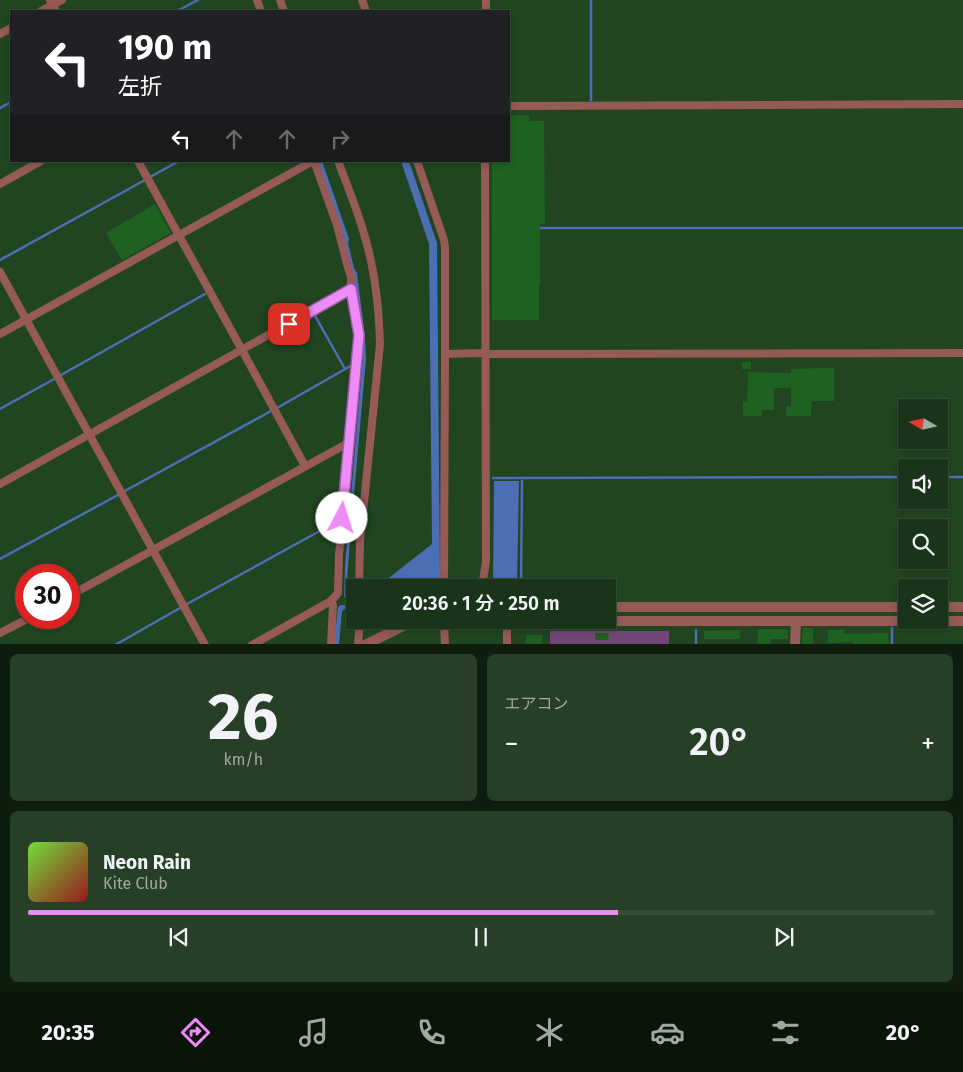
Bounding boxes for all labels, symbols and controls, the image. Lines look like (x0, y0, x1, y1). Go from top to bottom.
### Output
text: 190 m (118, 26, 212, 68)
icon: left (35, 30, 100, 95)
text: 左折 (118, 73, 162, 100)
icon: left (167, 125, 195, 153)
icon: ahead (220, 125, 248, 153)
icon: ahead (273, 125, 301, 153)
icon: right (326, 125, 354, 153)
pin (268, 303, 310, 345)
icon: arrive (275, 310, 303, 338)
north arrow (898, 399, 948, 449)
map controls (898, 399, 948, 629)
button: sound (898, 459, 948, 509)
position arrow (315, 491, 367, 543)
button: search (898, 519, 948, 569)
speed limit sign: 30 (15, 564, 80, 629)
button: layers (898, 579, 948, 629)
text: 20:36 · 1 分 · 250 m (402, 592, 560, 615)
text: 26 (208, 678, 278, 756)
text: エアコン (505, 694, 569, 713)
text: 20° (689, 719, 750, 765)
text: − (505, 727, 519, 760)
text: + (921, 727, 935, 760)
text: km/h (223, 750, 263, 769)
text: Neon Rain (103, 851, 191, 874)
text: Kite Club (103, 874, 168, 893)
icon: previous (165, 923, 193, 951)
icon: pause (467, 923, 495, 951)
icon: next (770, 923, 798, 951)
icon: directions (178, 1015, 213, 1050)
icon: music (296, 1015, 331, 1050)
icon: phone (414, 1015, 449, 1050)
icon: climate (532, 1015, 567, 1050)
icon: car (650, 1015, 685, 1050)
icon: filters (768, 1015, 803, 1050)
text: 20:35 (42, 1019, 95, 1046)
text: 20° (886, 1019, 921, 1046)

